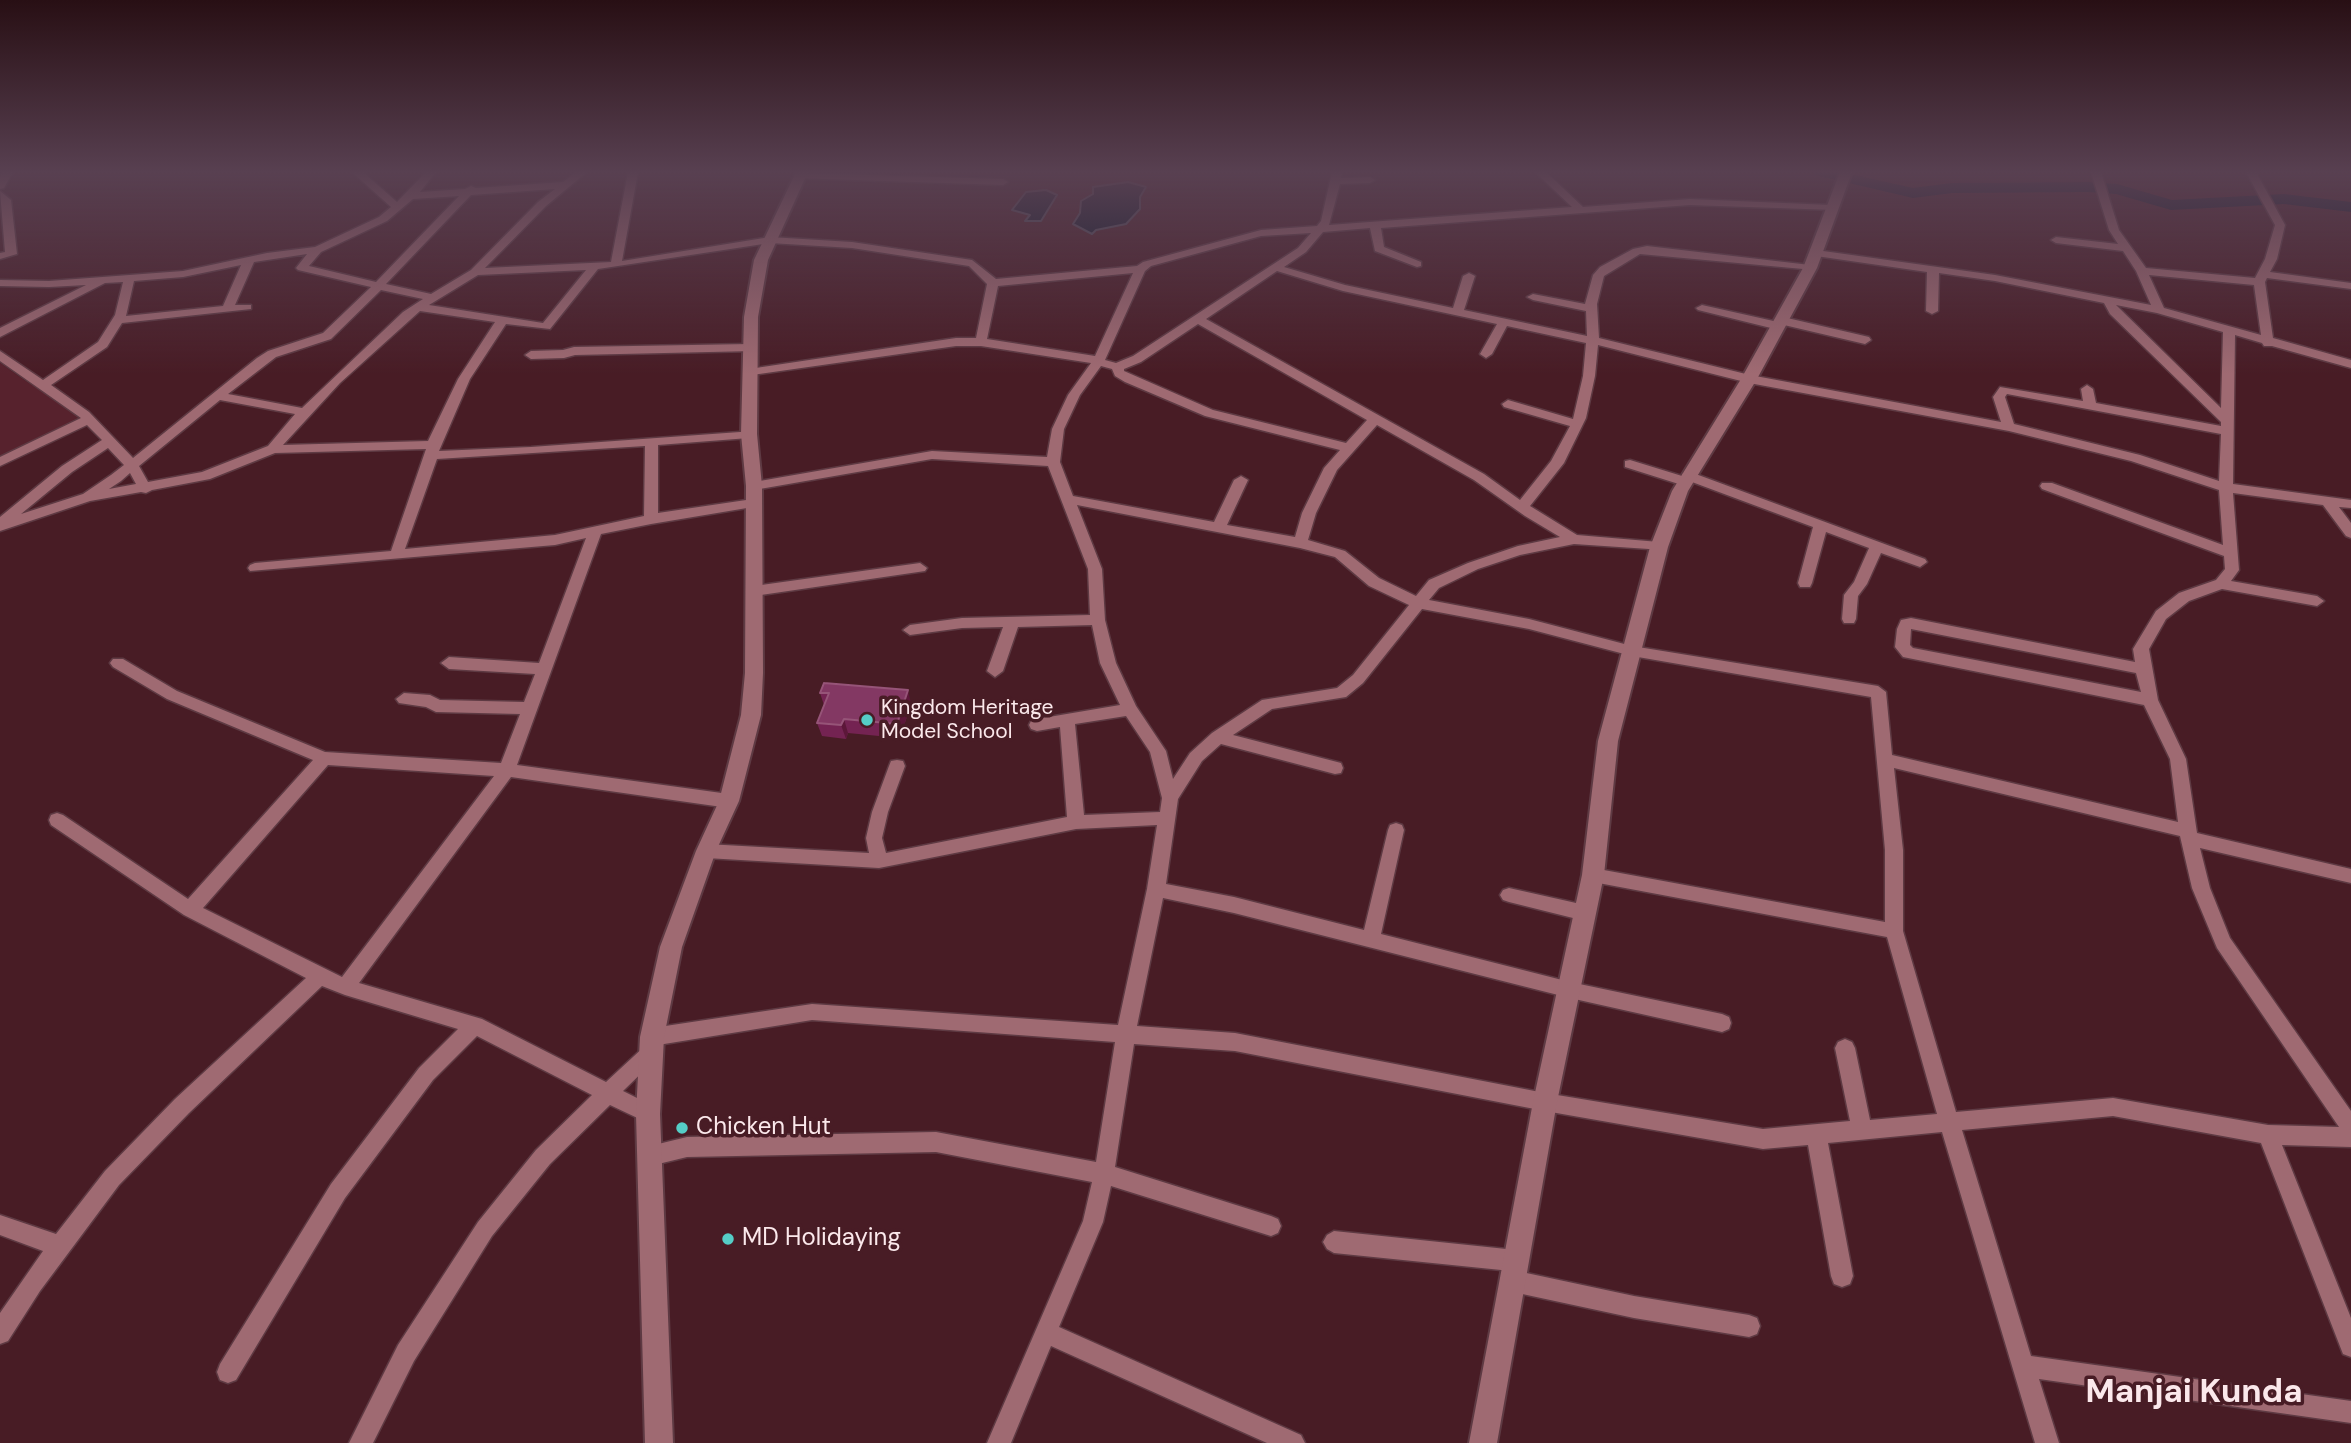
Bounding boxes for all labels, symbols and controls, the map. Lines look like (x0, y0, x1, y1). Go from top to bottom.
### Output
place label: Kingdom Heritage Model School (881, 695, 1053, 745)
marker: Kingdom Heritage Model School (859, 712, 875, 728)
place label: Chicken Hut (696, 1114, 831, 1142)
marker: Chicken Hut (674, 1120, 690, 1136)
place label: MD Holidaying (742, 1225, 901, 1253)
marker: MD Holidaying (720, 1231, 736, 1247)
district label: Manjai Kunda (2085, 1373, 2303, 1413)

